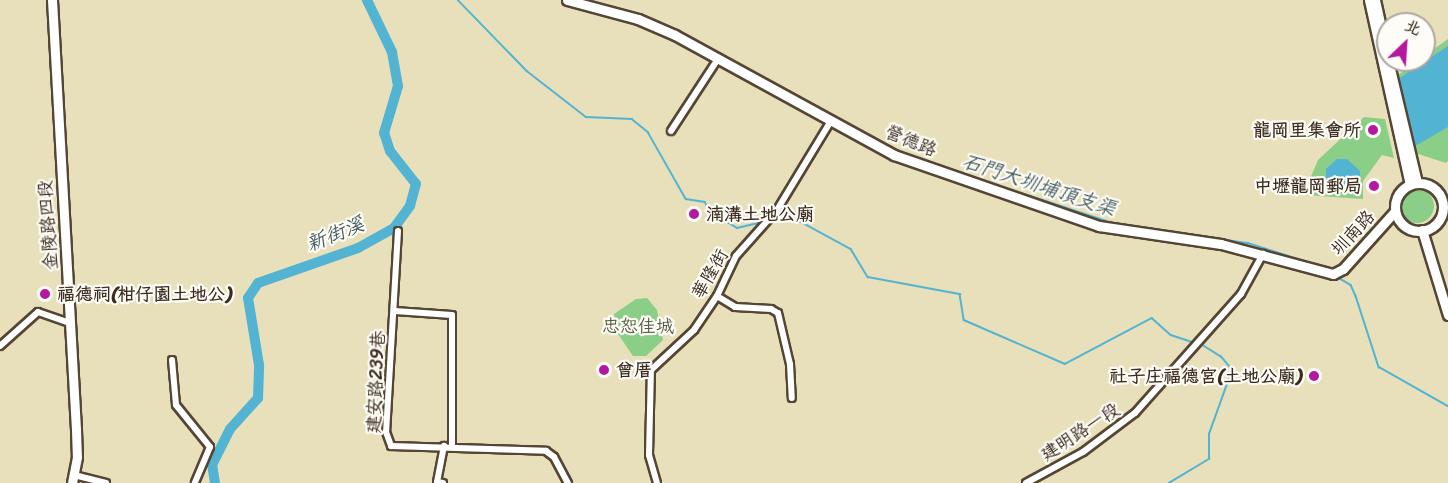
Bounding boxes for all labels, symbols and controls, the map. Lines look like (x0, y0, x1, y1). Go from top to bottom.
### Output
text: 北 (1400, 11, 1426, 44)
north arrow (1376, 12, 1436, 72)
place label: 龍岡里集會所 (1253, 119, 1361, 141)
street label: 營德路 (882, 121, 940, 161)
marker: 龍岡里集會所 (1366, 123, 1380, 137)
water label: 石門大圳埔頂支渠 (959, 149, 1119, 221)
place label: 中壢龍岡郵局 (1254, 175, 1362, 197)
street label: 金陵路四段 (34, 179, 62, 271)
marker: 中壢龍岡郵局 (1367, 179, 1381, 193)
place label: 湳溝土地公廟 (706, 203, 814, 225)
street label: 圳南路 (1327, 206, 1379, 260)
marker: 湳溝土地公廟 (687, 207, 701, 221)
water label: 新街溪 (303, 212, 367, 256)
street label: 華隆街 (687, 245, 733, 303)
place label: 福德祠(柑仔園土地公) (57, 283, 232, 305)
marker: 福德祠(柑仔園土地公) (38, 287, 52, 301)
park label: 忠恕佳城 (602, 315, 674, 337)
street label: 建安路239巷 (363, 330, 389, 434)
place label: 曾厝 (616, 359, 652, 381)
marker: 曾厝 (597, 363, 611, 377)
place label: 社子庄福德宮(土地公廟) (1109, 365, 1302, 387)
marker: 社子庄福德宮(土地公廟) (1307, 369, 1321, 383)
street label: 建明路一段 (1036, 398, 1124, 466)

